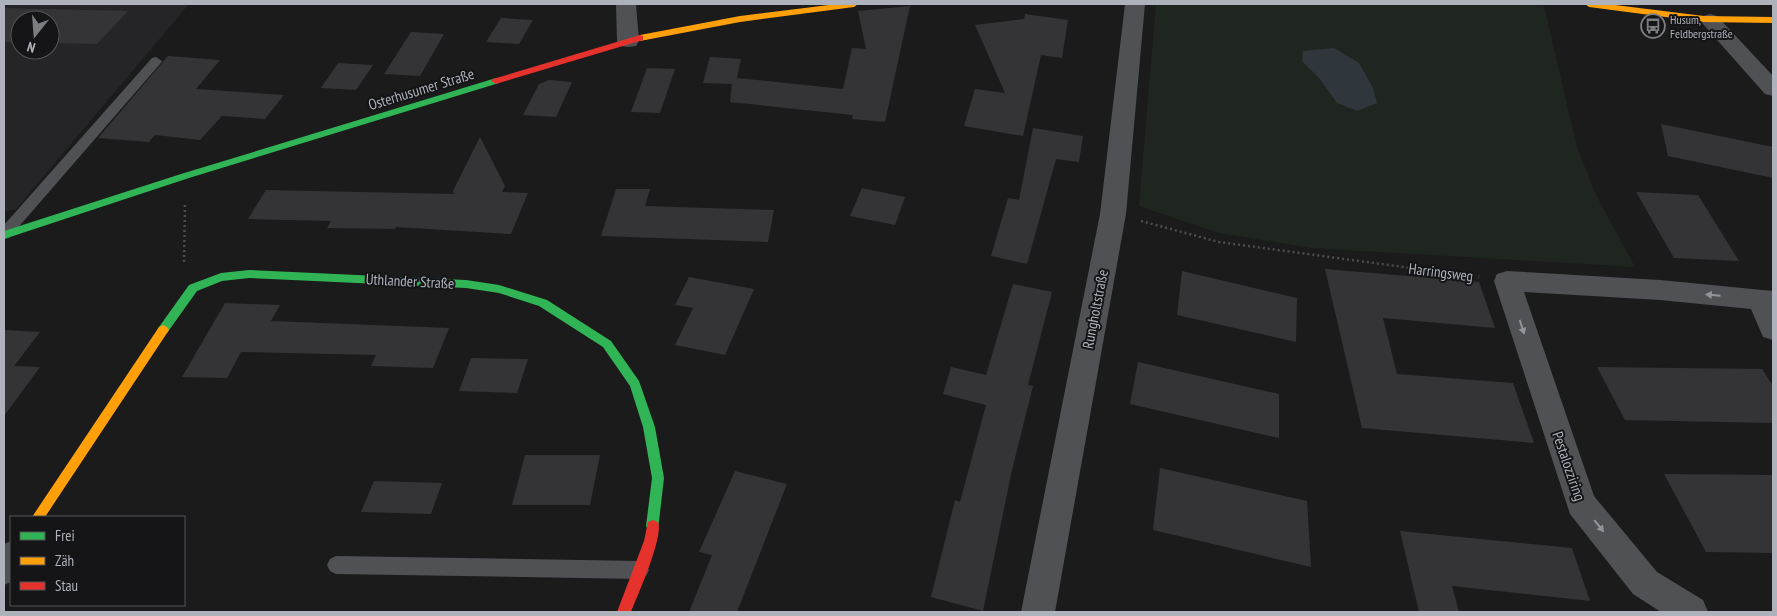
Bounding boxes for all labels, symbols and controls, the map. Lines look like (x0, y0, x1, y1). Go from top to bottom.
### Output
north arrow (10, 10, 60, 60)
place label: Husum, Feldbergstraße (1670, 12, 1733, 41)
bus stop icon: Husum, Feldbergstraße (1640, 13, 1666, 39)
text: N (25, 38, 37, 57)
street label: Osterhusumer Straße (366, 64, 476, 114)
street label: Harringsweg (1408, 259, 1474, 285)
street label: Rungholtstraße (1078, 268, 1112, 350)
street label: Uthlander Straße (365, 269, 455, 293)
one-way arrow (1705, 291, 1721, 299)
one-way arrow (1519, 320, 1527, 335)
street label: Pestalozziring (1548, 429, 1590, 503)
legend (10, 516, 185, 606)
one-way arrow (1594, 520, 1605, 533)
text: Frei (55, 526, 75, 545)
text: Zäh (55, 551, 74, 570)
text: Stau (55, 576, 78, 595)

